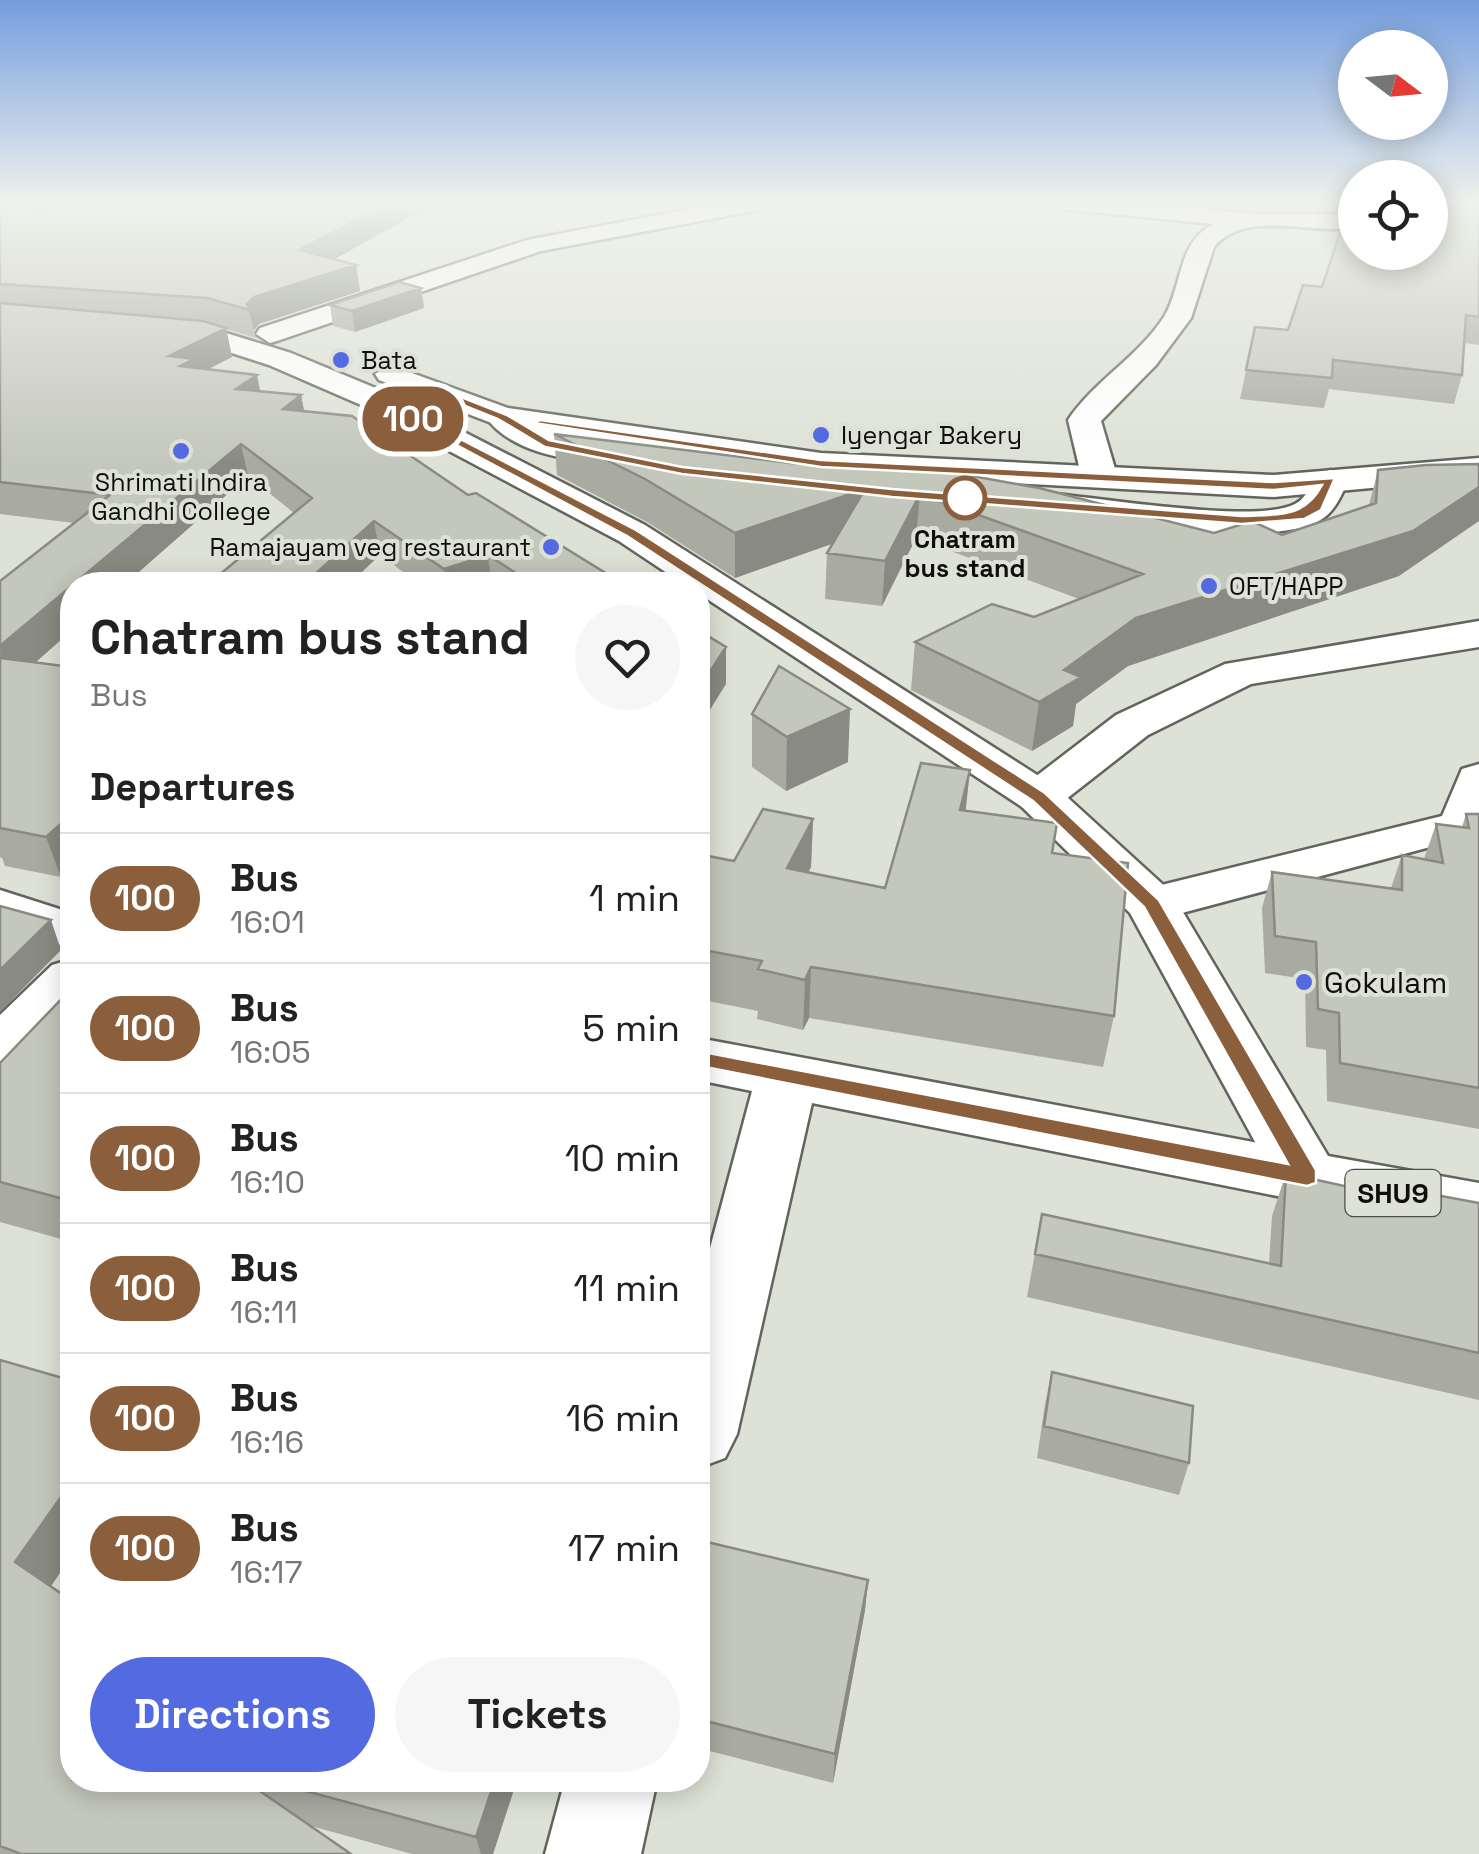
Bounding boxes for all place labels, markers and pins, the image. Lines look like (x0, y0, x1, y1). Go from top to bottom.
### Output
place label: Bata (361, 344, 417, 376)
marker: Bata (330, 349, 352, 371)
place label: Iyengar Bakery (841, 419, 1022, 451)
marker: Iyengar Bakery (810, 424, 832, 446)
marker: Shrimati Indira Gandhi College (170, 440, 192, 462)
place label: Shrimati Indira Gandhi College (91, 466, 271, 527)
marker: Chatram bus stand (944, 477, 986, 519)
place label: Chatram bus stand (905, 523, 1025, 584)
place label: Ramajayam veg restaurant (210, 531, 531, 563)
marker: Ramajayam veg restaurant (540, 536, 562, 558)
place label: OFT/HAPP (1229, 570, 1343, 602)
marker: OFT/HAPP (1198, 575, 1220, 597)
place label: Gokulam (1324, 963, 1447, 1002)
marker: Gokulam (1293, 971, 1315, 993)

